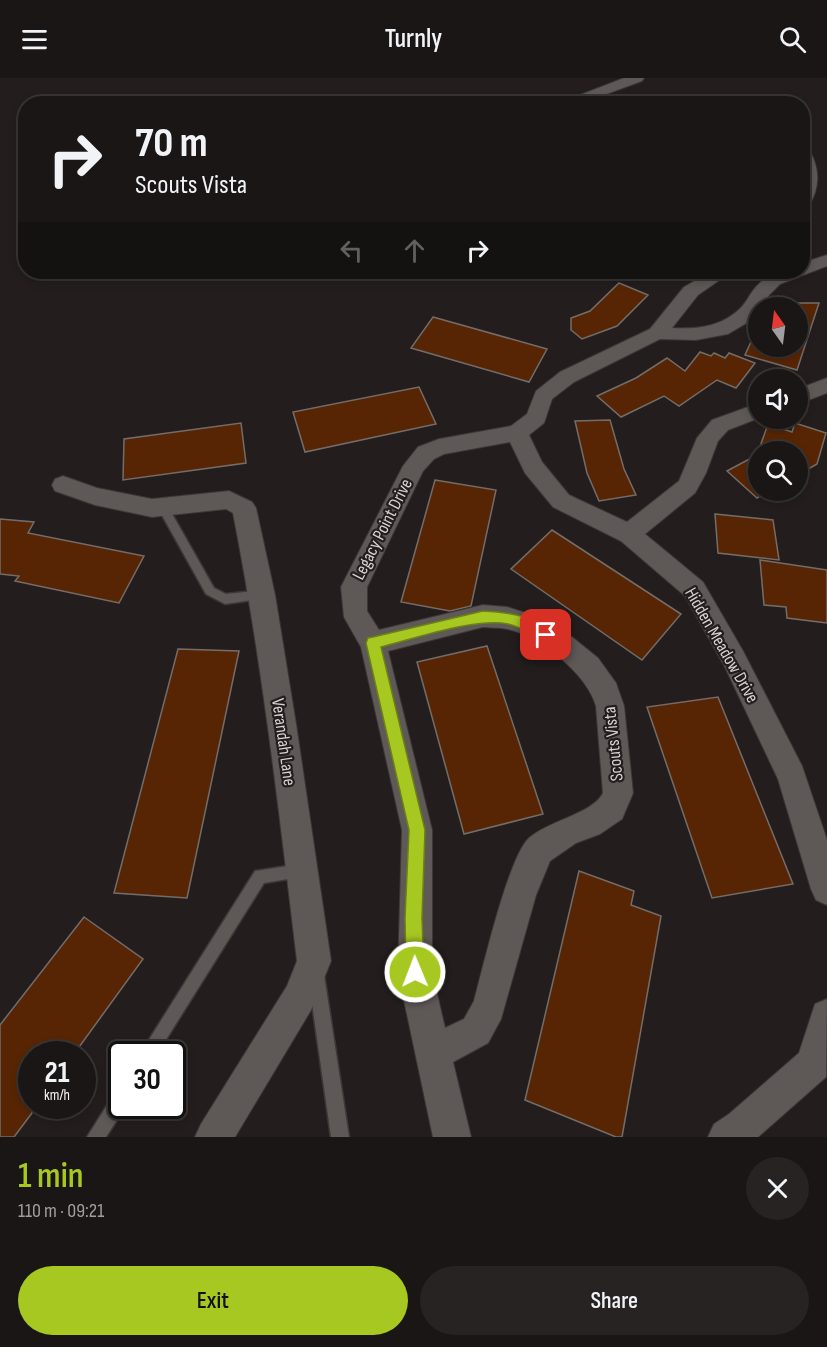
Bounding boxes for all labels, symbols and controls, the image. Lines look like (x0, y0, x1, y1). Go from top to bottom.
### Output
icon: menu (18, 23, 51, 56)
text: Turnly (385, 23, 442, 55)
icon: search (776, 23, 809, 56)
text: 70 m (135, 118, 208, 169)
icon: right (36, 120, 114, 198)
text: Scouts Vista (135, 169, 247, 201)
icon: left (335, 234, 368, 267)
icon: ahead (398, 234, 431, 267)
icon: right (461, 234, 494, 267)
north arrow (748, 297, 808, 357)
map controls (748, 297, 808, 501)
button: sound (748, 369, 808, 429)
button: search (748, 441, 808, 501)
street label: Legacy Point Drive (348, 475, 417, 583)
street label: Hidden Meadow Drive (680, 584, 763, 707)
pin (520, 609, 571, 660)
icon: arrive (529, 618, 562, 651)
street label: Verandah Lane (267, 697, 300, 787)
street label: Scouts Vista (599, 706, 628, 782)
position arrow (383, 940, 447, 1004)
speed limit sign: 30 (108, 1041, 186, 1119)
text: 21 (45, 1055, 69, 1091)
text: km/h (44, 1086, 70, 1105)
text: 1 min (18, 1155, 83, 1198)
button: close (746, 1157, 809, 1220)
text: 110 m · 09:21 (18, 1199, 104, 1223)
button: Exit (18, 1266, 408, 1335)
button: Share (420, 1266, 809, 1335)

